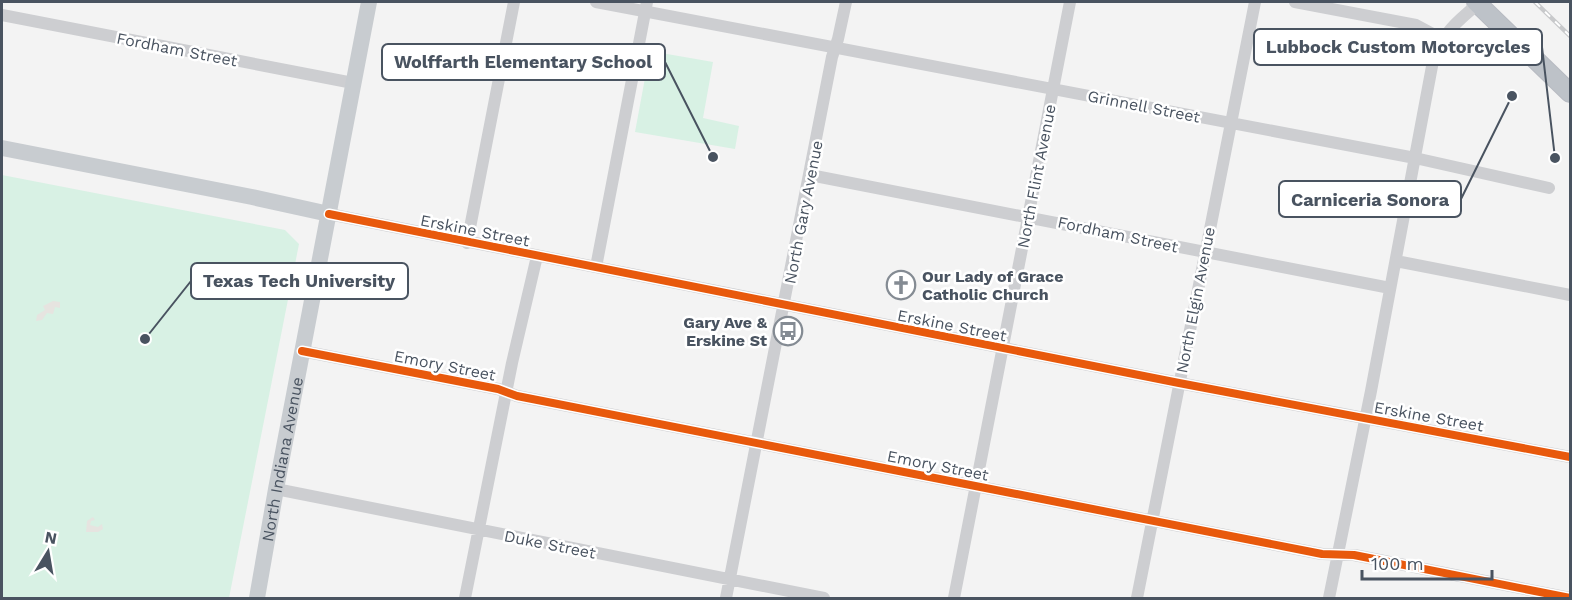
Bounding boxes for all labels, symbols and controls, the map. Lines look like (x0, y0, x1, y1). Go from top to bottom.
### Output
street label: Fordham Street (115, 28, 239, 71)
callout: Lubbock Custom Motorcycles (1254, 29, 1542, 65)
text: Lubbock Custom Motorcycles (1266, 36, 1531, 57)
callout: Wolffarth Elementary School (382, 44, 665, 80)
text: Wolffarth Elementary School (394, 51, 652, 72)
street label: Grinnell Street (1086, 86, 1202, 127)
street label: North Flint Avenue (1013, 103, 1060, 250)
street label: North Gary Avenue (780, 139, 827, 285)
callout: Carniceria Sonora (1279, 181, 1461, 217)
text: Carniceria Sonora (1291, 189, 1450, 210)
street label: Erskine Street (419, 211, 531, 250)
street label: Fordham Street (1056, 212, 1180, 257)
street label: North Elgin Avenue (1172, 225, 1219, 375)
callout: Texas Tech University (191, 263, 408, 299)
place label: Our Lady of Grace Catholic Church (922, 267, 1063, 304)
church icon: Our Lady of Grace Catholic Church (885, 269, 917, 301)
text: Texas Tech University (203, 270, 396, 291)
street label: Erskine Street (896, 306, 1008, 345)
place label: Gary Ave & Erskine St (683, 313, 768, 350)
bus stop icon: Gary Ave & Erskine St (772, 315, 804, 347)
street label: Emory Street (393, 346, 498, 385)
street label: North Indiana Avenue (258, 375, 307, 543)
street label: Erskine Street (1373, 398, 1485, 436)
street label: Emory Street (886, 446, 991, 485)
north arrow (18, 522, 78, 582)
street label: Duke Street (502, 526, 598, 563)
text: N (43, 527, 58, 548)
scale bar (1362, 543, 1492, 581)
text: 100 m (1371, 553, 1424, 574)

